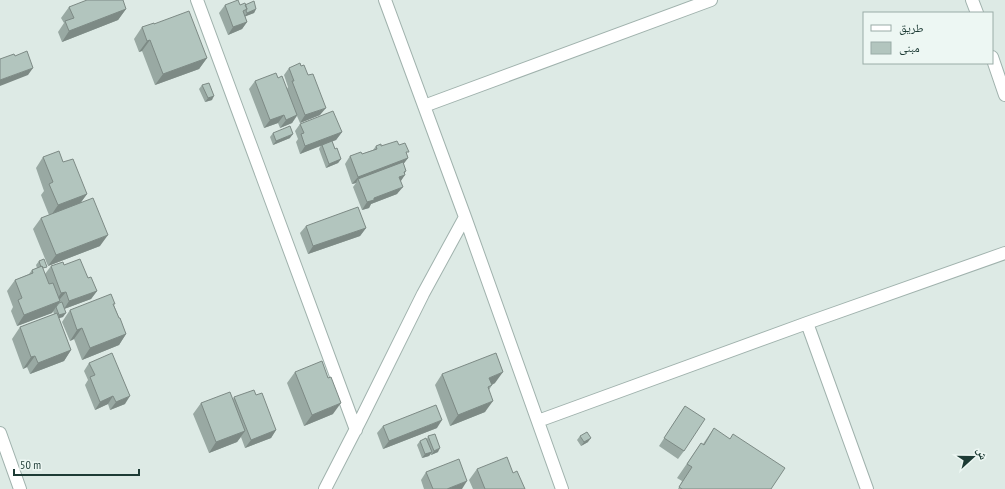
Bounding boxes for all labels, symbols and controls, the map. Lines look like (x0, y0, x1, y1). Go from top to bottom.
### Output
legend (863, 12, 993, 64)
text: طريق (899, 20, 924, 35)
text: مبنى (899, 40, 920, 55)
north arrow (953, 437, 993, 477)
text: ش (973, 445, 991, 462)
scale bar (14, 451, 139, 477)
text: 50 m (20, 457, 41, 472)

